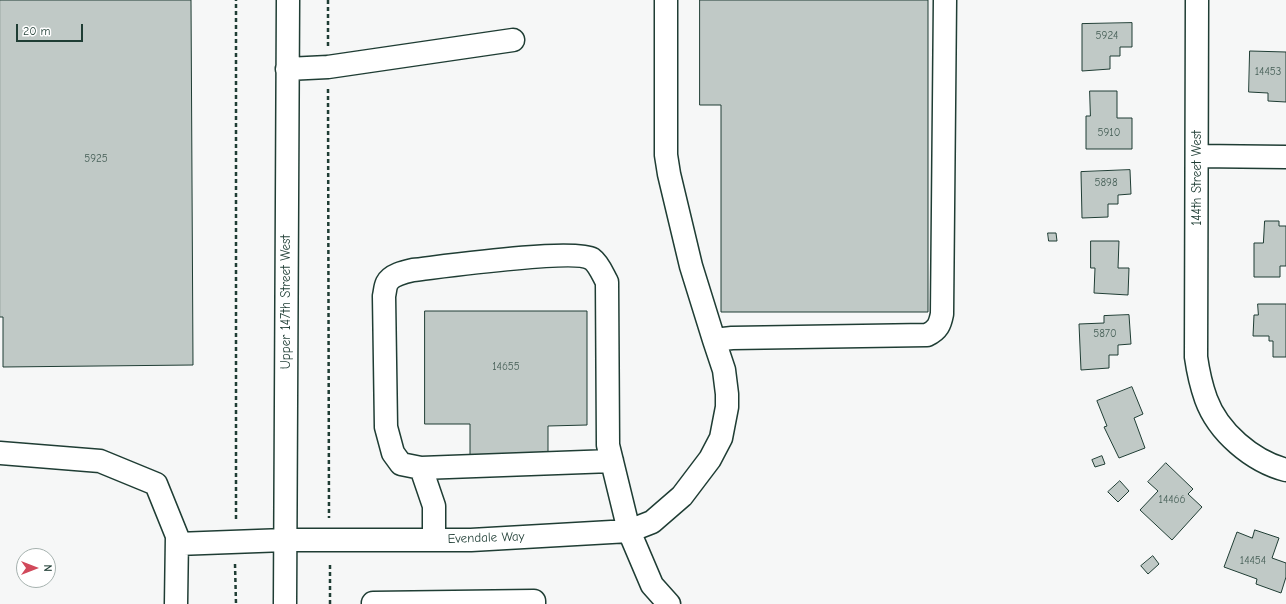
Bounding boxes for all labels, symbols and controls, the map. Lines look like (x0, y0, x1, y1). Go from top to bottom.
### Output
scale bar (18, 16, 85, 42)
text: 20 m (23, 24, 51, 38)
house number: 5924 (1096, 29, 1118, 43)
house number: 14453 (1255, 65, 1281, 79)
house number: 5910 (1098, 126, 1120, 140)
street label: 144th Street West (1189, 130, 1205, 226)
house number: 5925 (84, 152, 108, 166)
house number: 5898 (1094, 176, 1118, 190)
street label: Upper 147th Street West (278, 235, 294, 369)
house number: 5870 (1093, 327, 1117, 341)
house number: 14655 (492, 360, 520, 374)
house number: 14466 (1159, 493, 1185, 507)
street label: Evendale Way (447, 529, 525, 547)
north arrow (16, 548, 56, 588)
house number: 14454 (1240, 554, 1266, 568)
text: N (41, 564, 54, 572)

